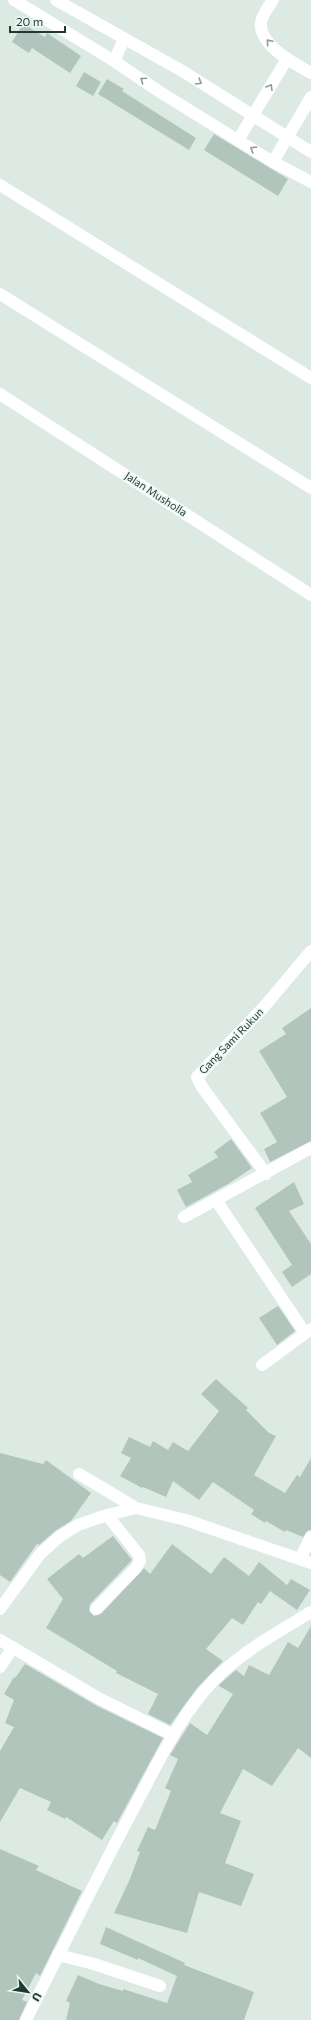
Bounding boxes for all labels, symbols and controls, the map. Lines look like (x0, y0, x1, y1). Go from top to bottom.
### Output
scale bar (10, 8, 65, 34)
text: 20 m (16, 14, 43, 28)
one-way arrow (266, 39, 273, 47)
one-way arrow (195, 77, 202, 84)
one-way arrow (140, 78, 147, 85)
one-way arrow (266, 84, 273, 91)
one-way arrow (250, 147, 257, 154)
street label: Jalan Musholla (122, 469, 190, 519)
street label: Gang Sami Rukun (196, 1005, 265, 1076)
north arrow (8, 1972, 48, 2012)
text: U (29, 1991, 45, 2004)

